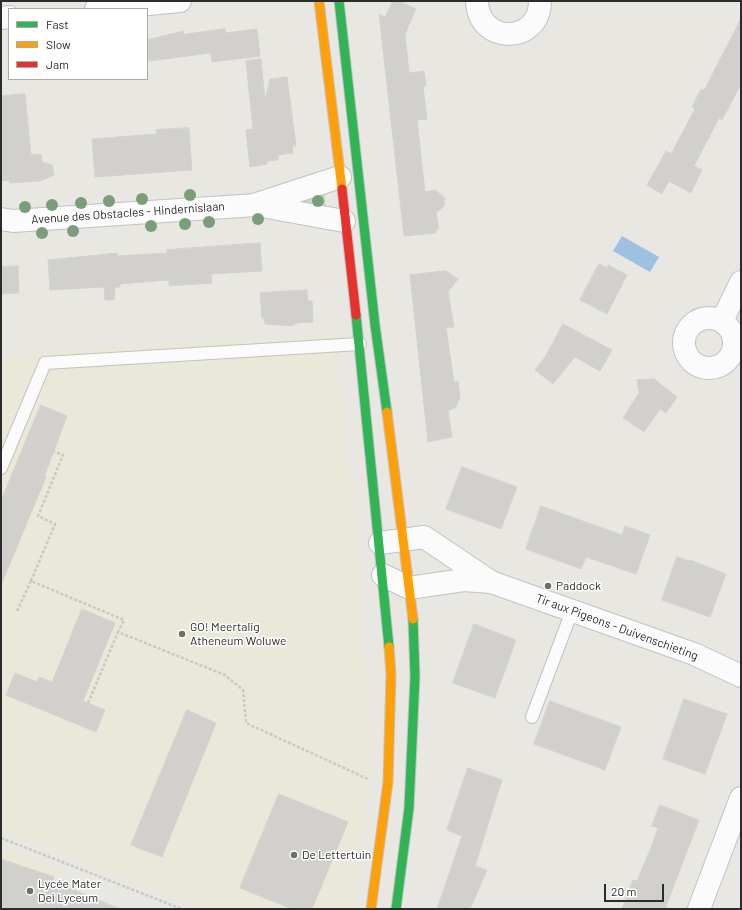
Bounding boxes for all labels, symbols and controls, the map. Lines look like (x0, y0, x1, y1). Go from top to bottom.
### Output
legend (8, 8, 148, 80)
text: Fast (46, 17, 69, 31)
text: Slow (46, 37, 71, 51)
text: Jam (46, 57, 69, 71)
street label: Avenue des Obstacles - Hindernislaan (31, 199, 225, 227)
place label: Paddock (556, 579, 601, 593)
marker: Paddock (543, 581, 553, 591)
street label: Tir aux Pigeons - Duivenschieting (534, 591, 700, 663)
place label: GO! Meertalig Atheneum Woluwe (190, 620, 286, 648)
marker: GO! Meertalig Atheneum Woluwe (177, 629, 187, 639)
place label: De Lettertuin (302, 848, 371, 862)
marker: De Lettertuin (289, 850, 299, 860)
scale bar (606, 876, 666, 902)
place label: Lycée Mater Dei Lyceum (38, 877, 101, 905)
text: 20 m (611, 884, 637, 898)
marker: Lycée Mater Dei Lyceum (25, 886, 35, 896)

